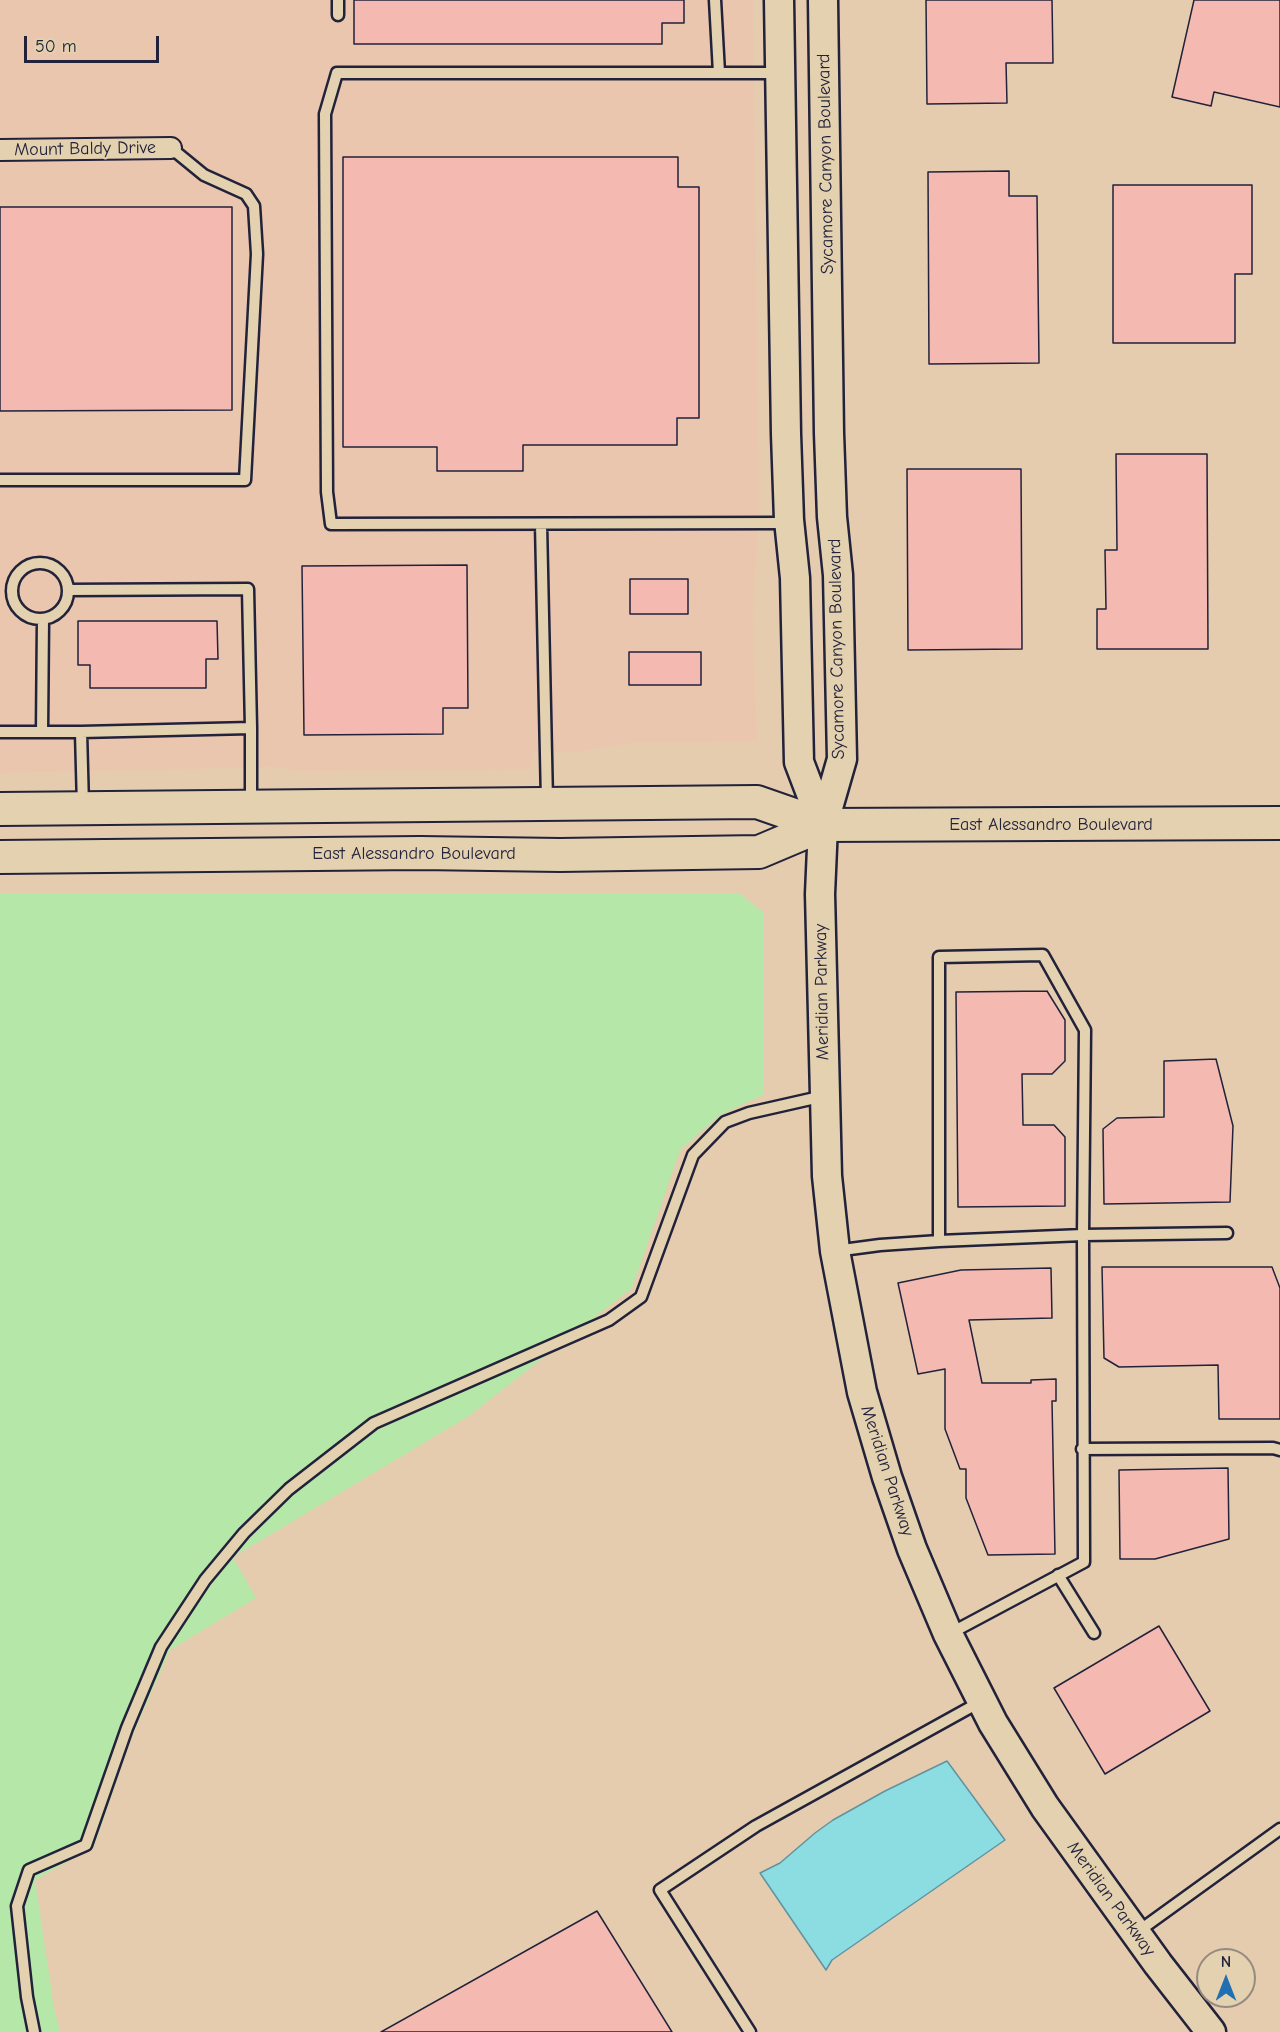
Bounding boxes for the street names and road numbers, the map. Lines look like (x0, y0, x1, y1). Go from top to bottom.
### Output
street label: Sycamore Canyon Boulevard (813, 53, 839, 275)
street label: Mount Baldy Drive (14, 137, 156, 161)
street label: Sycamore Canyon Boulevard (824, 538, 850, 760)
street label: East Alessandro Boulevard (949, 814, 1153, 836)
street label: East Alessandro Boulevard (312, 843, 516, 865)
street label: Meridian Parkway (810, 924, 834, 1060)
street label: Meridian Parkway (856, 1403, 918, 1539)
street label: Meridian Parkway (1062, 1837, 1160, 1961)

